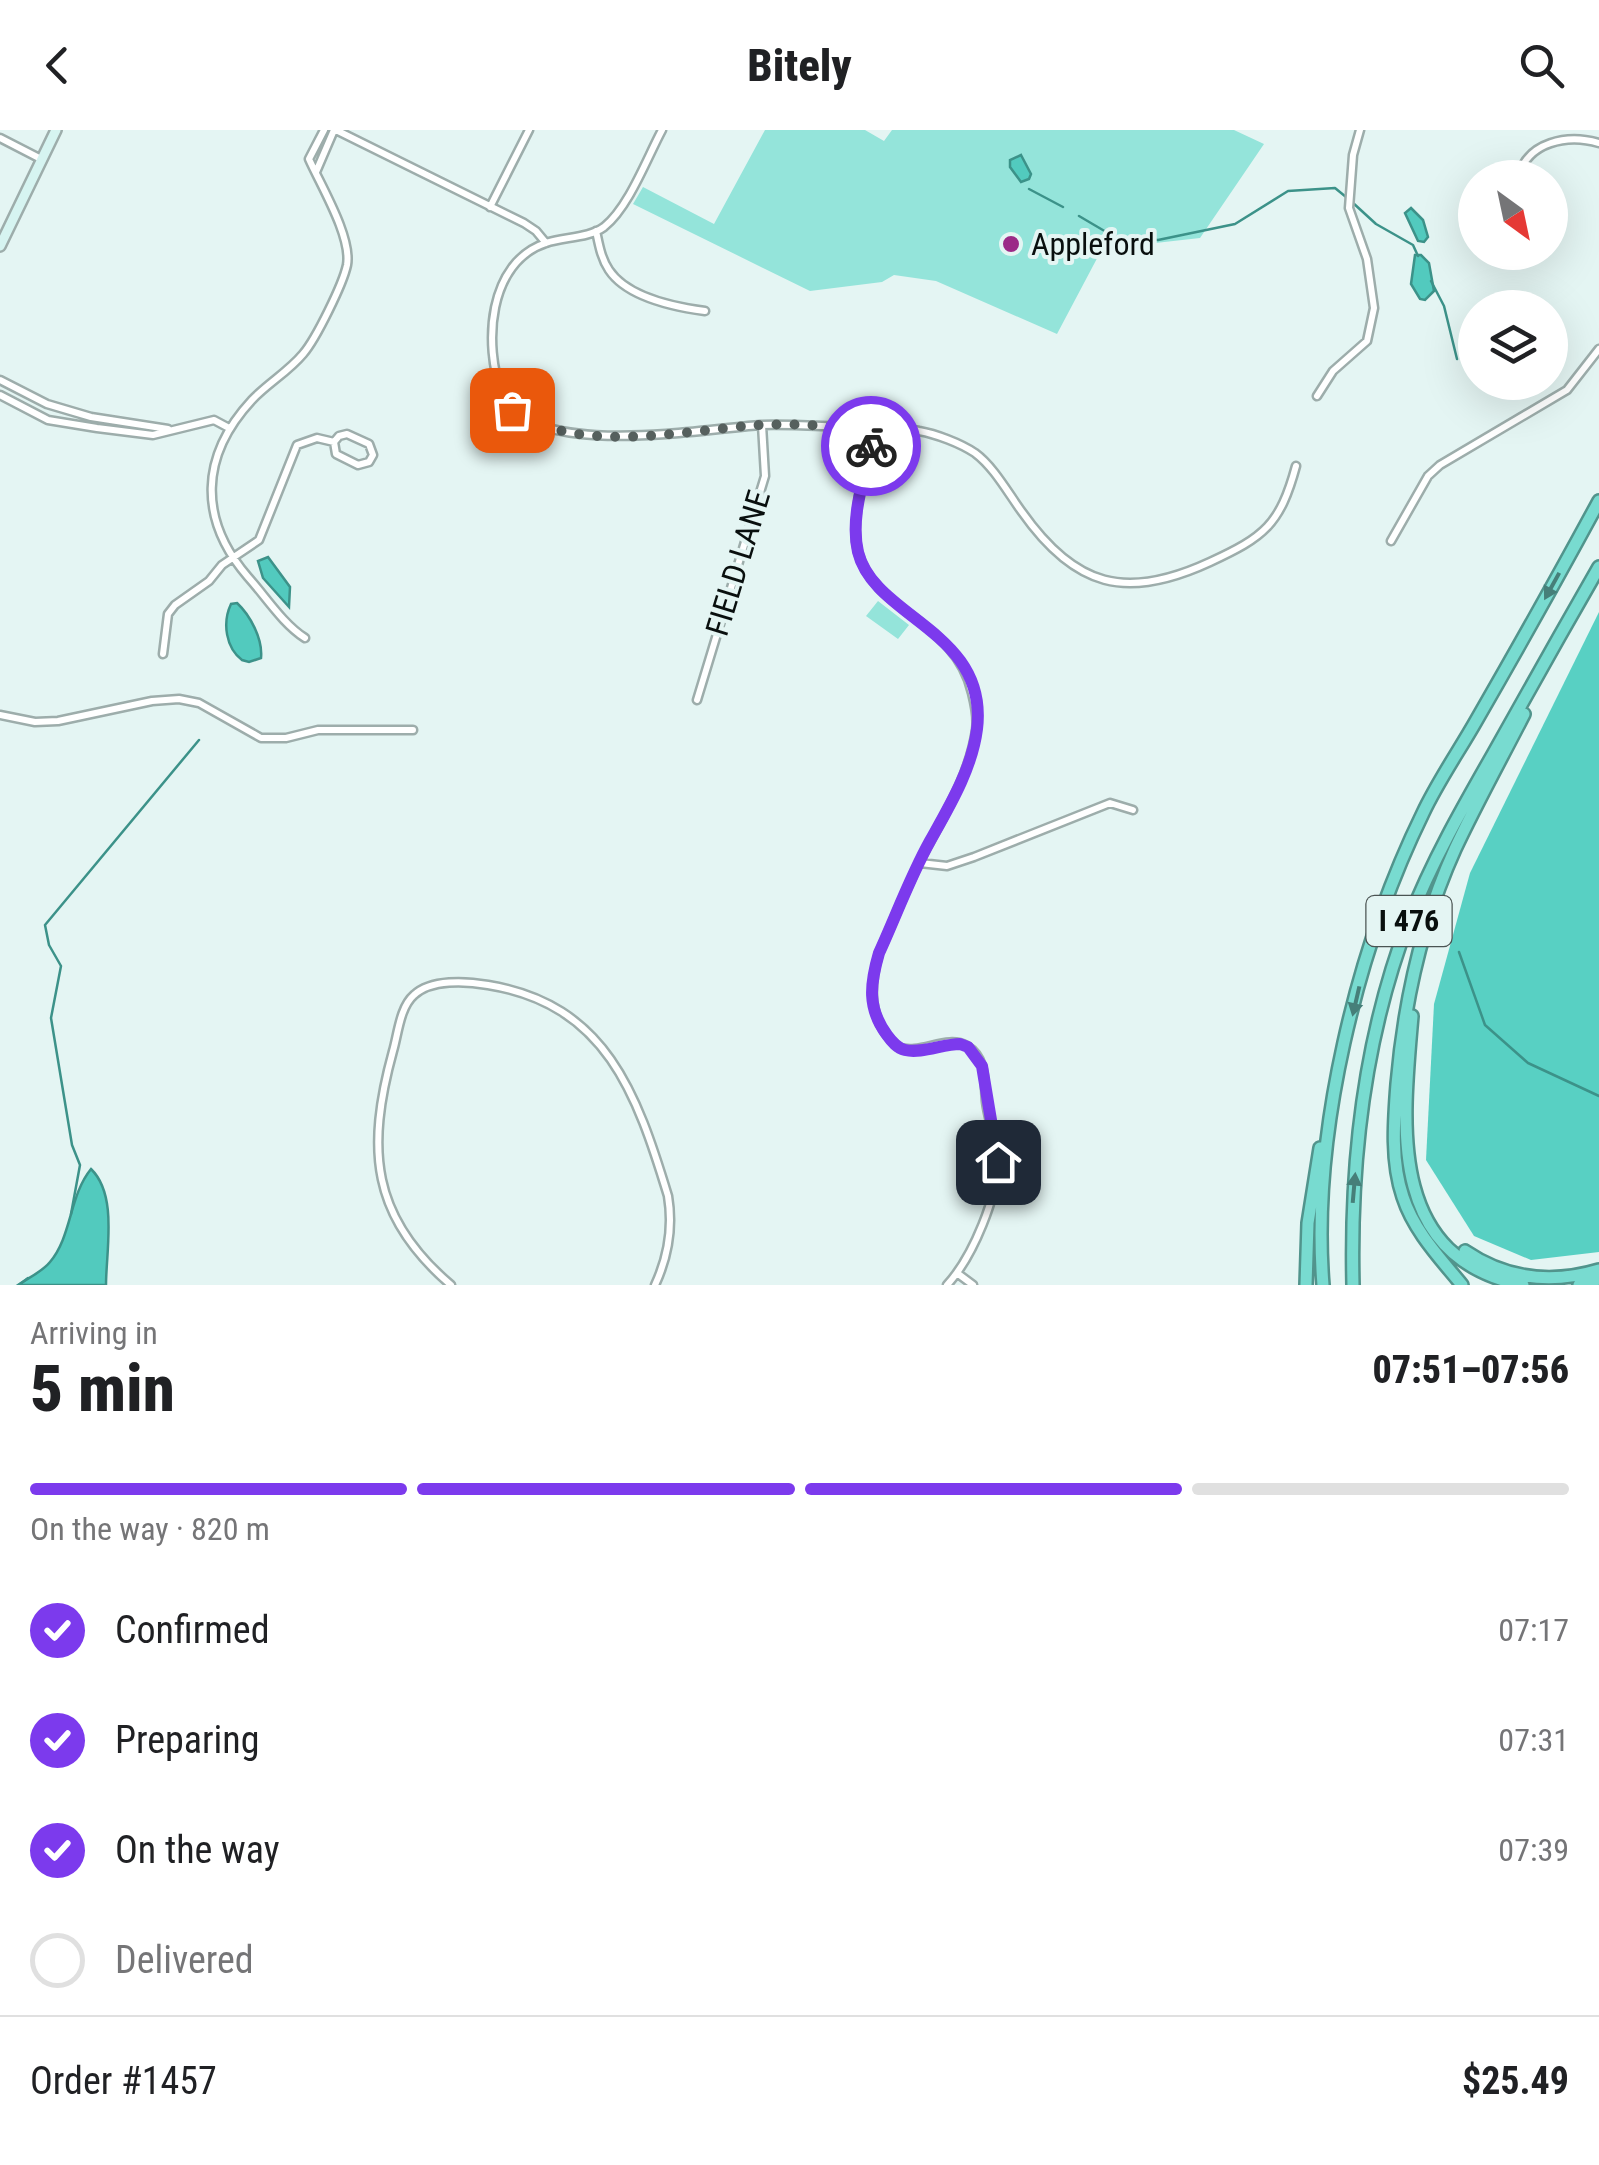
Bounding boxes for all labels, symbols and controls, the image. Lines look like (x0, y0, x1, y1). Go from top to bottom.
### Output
icon: back (30, 38, 85, 93)
icon: search (1514, 38, 1569, 93)
text: Bitely (747, 39, 852, 92)
north arrow (1458, 160, 1568, 270)
map controls (1458, 160, 1568, 400)
place label: Appleford (1031, 225, 1155, 263)
marker: Appleford (1000, 233, 1022, 255)
button: layers (1458, 290, 1568, 400)
pin (470, 368, 555, 453)
icon: bag (485, 383, 540, 438)
courier (821, 396, 921, 496)
icon: bike (844, 419, 899, 474)
street label: FIELD LANE (698, 486, 778, 640)
one-way arrow (1543, 572, 1560, 601)
road number: I 476 (1366, 896, 1452, 946)
one-way arrow (1348, 986, 1363, 1017)
pin (956, 1120, 1041, 1205)
icon: home (971, 1135, 1026, 1190)
one-way arrow (1347, 1171, 1363, 1203)
text: Arriving in (30, 1314, 158, 1352)
text: 07:51–07:56 (1372, 1348, 1569, 1392)
text: 5 min (30, 1351, 175, 1427)
text: On the way · 820 m (30, 1510, 270, 1548)
icon: check (30, 1603, 85, 1658)
text: Confirmed (115, 1608, 270, 1652)
text: 07:17 (1498, 1611, 1569, 1649)
icon: check (30, 1713, 85, 1768)
text: Preparing (115, 1718, 260, 1762)
text: 07:31 (1498, 1721, 1569, 1759)
icon: check (30, 1823, 85, 1878)
text: On the way (115, 1828, 280, 1872)
text: 07:39 (1498, 1831, 1569, 1869)
text: Delivered (115, 1938, 254, 1982)
text: Order #1457 (30, 2059, 217, 2103)
text: $25.49 (1462, 2059, 1569, 2103)

